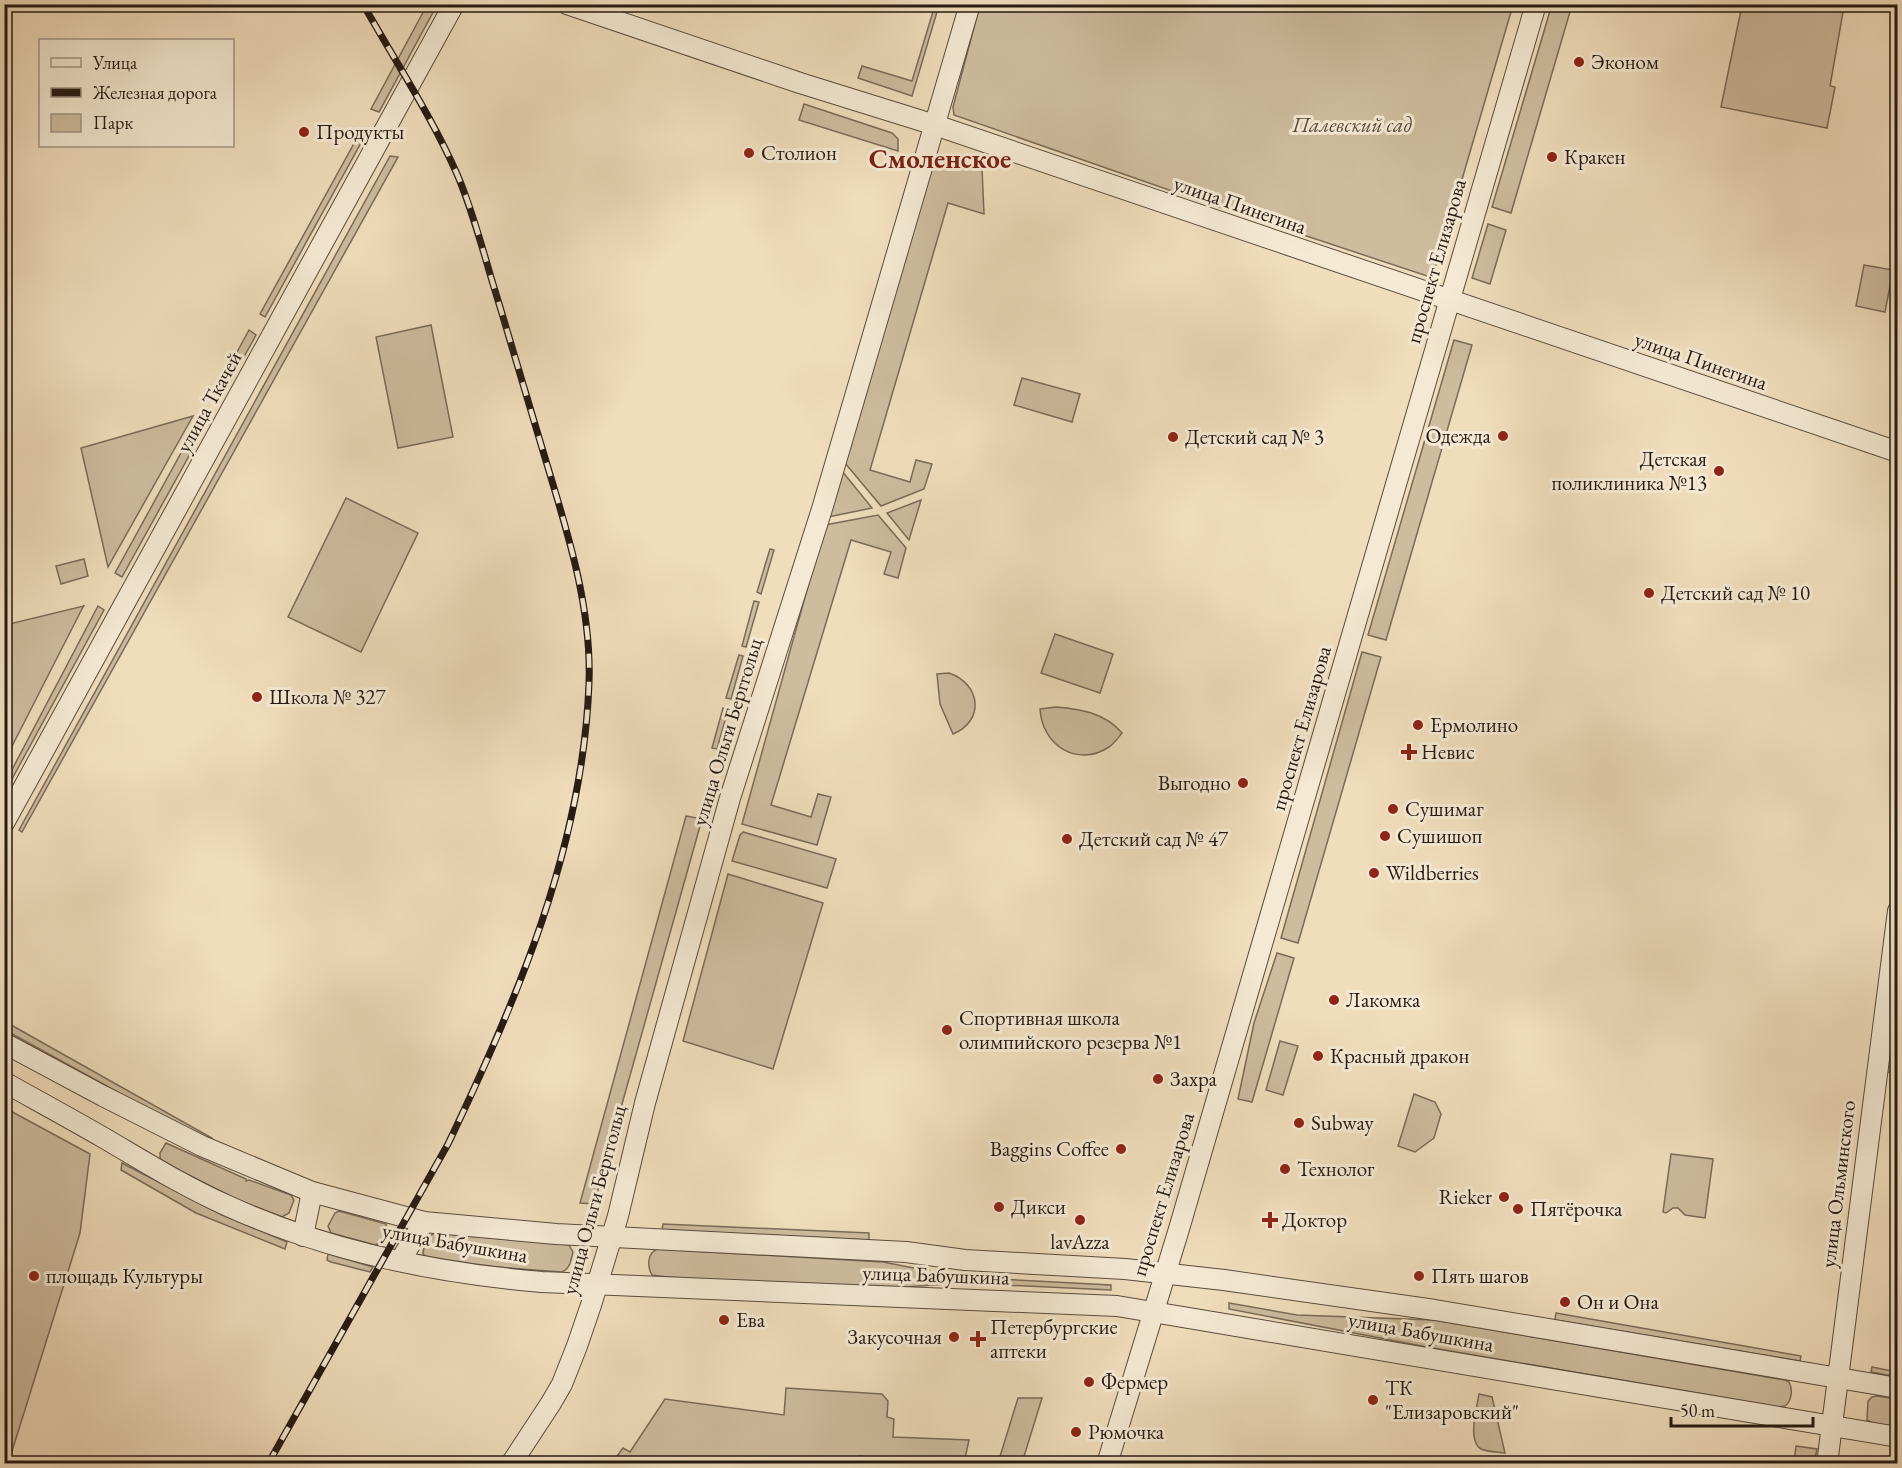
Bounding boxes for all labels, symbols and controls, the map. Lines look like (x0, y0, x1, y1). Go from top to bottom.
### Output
legend (39, 39, 234, 147)
place label: Эконом (1591, 48, 1659, 75)
text: Улица (92, 51, 138, 74)
marker: Эконом (1572, 55, 1586, 69)
text: Железная дорога (92, 81, 218, 104)
text: Парк (93, 111, 133, 134)
park label: Палевский сад (1291, 111, 1412, 138)
place label: Продукты (316, 118, 405, 145)
marker: Продукты (297, 125, 311, 139)
place label: Столион (761, 139, 837, 166)
district label: Смоленское (869, 141, 1011, 176)
place label: Кракен (1564, 143, 1626, 170)
marker: Столион (742, 146, 756, 160)
marker: Кракен (1545, 150, 1559, 164)
street label: улица Пинегина (1170, 169, 1311, 240)
street label: проспект Елизарова (1399, 175, 1472, 346)
street label: улица Пинегина (1631, 325, 1772, 396)
street label: улица Ткачей (170, 346, 247, 457)
place label: Одежда (1425, 422, 1492, 449)
place label: Детский сад № 3 (1185, 423, 1324, 450)
marker: Одежда (1496, 429, 1510, 443)
marker: Детский сад № 3 (1166, 430, 1180, 444)
place label: Детская поликлиника №13 (1551, 445, 1707, 496)
marker: Детская поликлиника №13 (1712, 464, 1726, 478)
place label: Детский сад № 10 (1661, 579, 1810, 606)
marker: Детский сад № 10 (1642, 586, 1656, 600)
street label: улица Ольги Берггольц (685, 635, 768, 829)
street label: проспект Елизарова (1264, 642, 1337, 813)
place label: Школа № 327 (269, 683, 386, 710)
marker: Школа № 327 (250, 690, 264, 704)
place label: Ермолино (1430, 711, 1518, 738)
marker: Ермолино (1411, 718, 1425, 732)
place label: Невис (1421, 738, 1475, 765)
marker: Невис (1402, 745, 1416, 759)
place label: Выгодно (1158, 769, 1231, 796)
marker: Выгодно (1236, 776, 1250, 790)
place label: Сушимаг (1405, 795, 1484, 822)
marker: Сушимаг (1386, 802, 1400, 816)
place label: Сушишоп (1397, 822, 1483, 849)
place label: Детский сад № 47 (1079, 825, 1229, 852)
marker: Сушишоп (1378, 829, 1392, 843)
marker: Детский сад № 47 (1060, 832, 1074, 846)
place label: Wildberries (1386, 859, 1479, 886)
marker: Wildberries (1367, 866, 1381, 880)
place label: Лакомка (1346, 986, 1421, 1013)
marker: Лакомка (1327, 993, 1341, 1007)
place label: Спортивная школа олимпийского резерва №1 (959, 1004, 1182, 1055)
marker: Спортивная школа олимпийского резерва №1 (940, 1023, 954, 1037)
place label: Красный дракон (1330, 1042, 1469, 1069)
marker: Красный дракон (1311, 1049, 1325, 1063)
place label: Захра (1170, 1065, 1218, 1092)
marker: Захра (1151, 1072, 1165, 1086)
street label: улица Ольминского (1814, 1099, 1861, 1269)
street label: улица Ольги Берггольц (555, 1102, 632, 1298)
street label: проспект Елизарова (1125, 1108, 1200, 1279)
place label: Subway (1311, 1109, 1375, 1136)
marker: Subway (1292, 1116, 1306, 1130)
place label: Baggins Coffee (990, 1135, 1109, 1162)
marker: Baggins Coffee (1114, 1142, 1128, 1156)
place label: Технолог (1297, 1155, 1375, 1182)
marker: Технолог (1278, 1162, 1292, 1176)
place label: Rieker (1439, 1183, 1492, 1210)
marker: Rieker (1497, 1190, 1511, 1204)
place label: Дикси (1011, 1193, 1066, 1220)
place label: Пятёрочка (1530, 1195, 1623, 1222)
marker: Дикси (992, 1200, 1006, 1214)
marker: Пятёрочка (1511, 1202, 1525, 1216)
place label: Доктор (1282, 1206, 1347, 1233)
marker: lavAzza (1073, 1213, 1087, 1227)
marker: Доктор (1263, 1213, 1277, 1227)
street label: улица Бабушкина (380, 1216, 531, 1269)
place label: lavAzza (1050, 1228, 1110, 1255)
street label: улица Бабушкина (862, 1258, 1011, 1291)
place label: площадь Культуры (46, 1262, 203, 1289)
place label: Пять шагов (1431, 1262, 1529, 1289)
marker: площадь Культуры (27, 1269, 41, 1283)
marker: Пять шагов (1412, 1269, 1426, 1283)
place label: Он и Она (1577, 1288, 1659, 1315)
marker: Он и Она (1558, 1295, 1572, 1309)
street label: улица Бабушкина (1346, 1305, 1497, 1358)
place label: Ева (736, 1306, 766, 1333)
marker: Ева (717, 1313, 731, 1327)
place label: Петербургские аптеки (990, 1313, 1118, 1364)
place label: Закусочная (848, 1323, 942, 1350)
marker: Закусочная (947, 1330, 961, 1344)
marker: Петербургские аптеки (971, 1332, 985, 1346)
place label: Фермер (1101, 1368, 1168, 1395)
place label: ТК "Елизаровский" (1385, 1374, 1519, 1425)
marker: Фермер (1082, 1375, 1096, 1389)
scale bar (1671, 1390, 1814, 1428)
marker: ТК "Елизаровский" (1366, 1393, 1380, 1407)
text: 50 m (1680, 1399, 1715, 1422)
place label: Рюмочка (1088, 1418, 1165, 1445)
marker: Рюмочка (1069, 1425, 1083, 1439)

